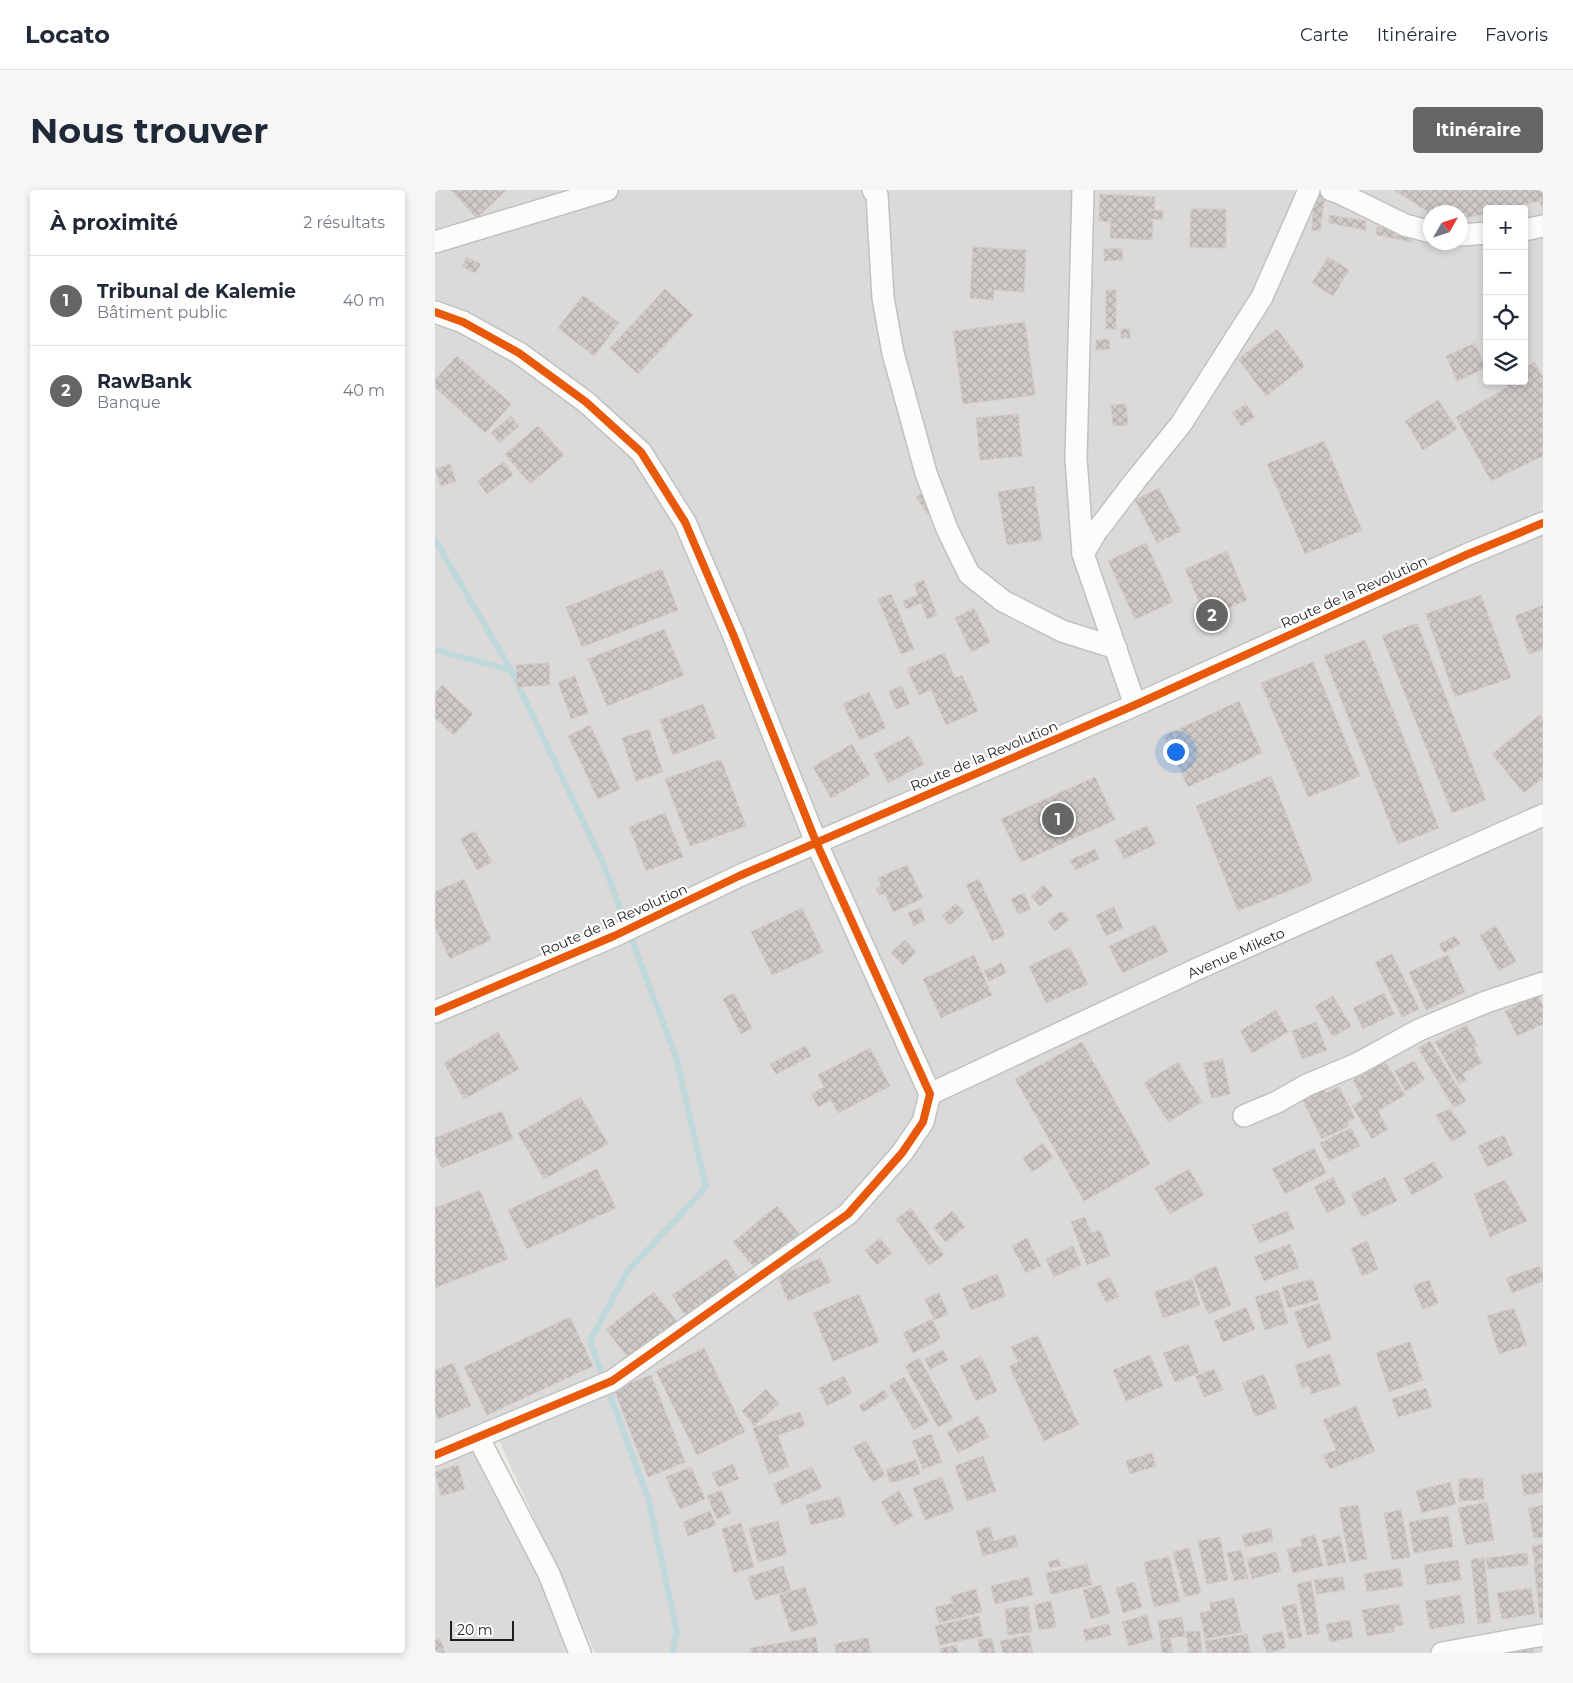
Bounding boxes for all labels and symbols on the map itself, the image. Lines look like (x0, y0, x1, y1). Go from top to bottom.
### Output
north arrow (1423, 205, 1468, 250)
street label: Route de la Revolution (1278, 552, 1430, 632)
pin: 2 (1196, 596, 1228, 634)
street label: Route de la Revolution (907, 717, 1061, 795)
your location (1163, 739, 1189, 765)
pin: 1 (1042, 800, 1074, 838)
street label: Route de la Revolution (538, 880, 690, 960)
street label: Avenue Miketo (1185, 923, 1288, 982)
scale bar (450, 1618, 514, 1641)

